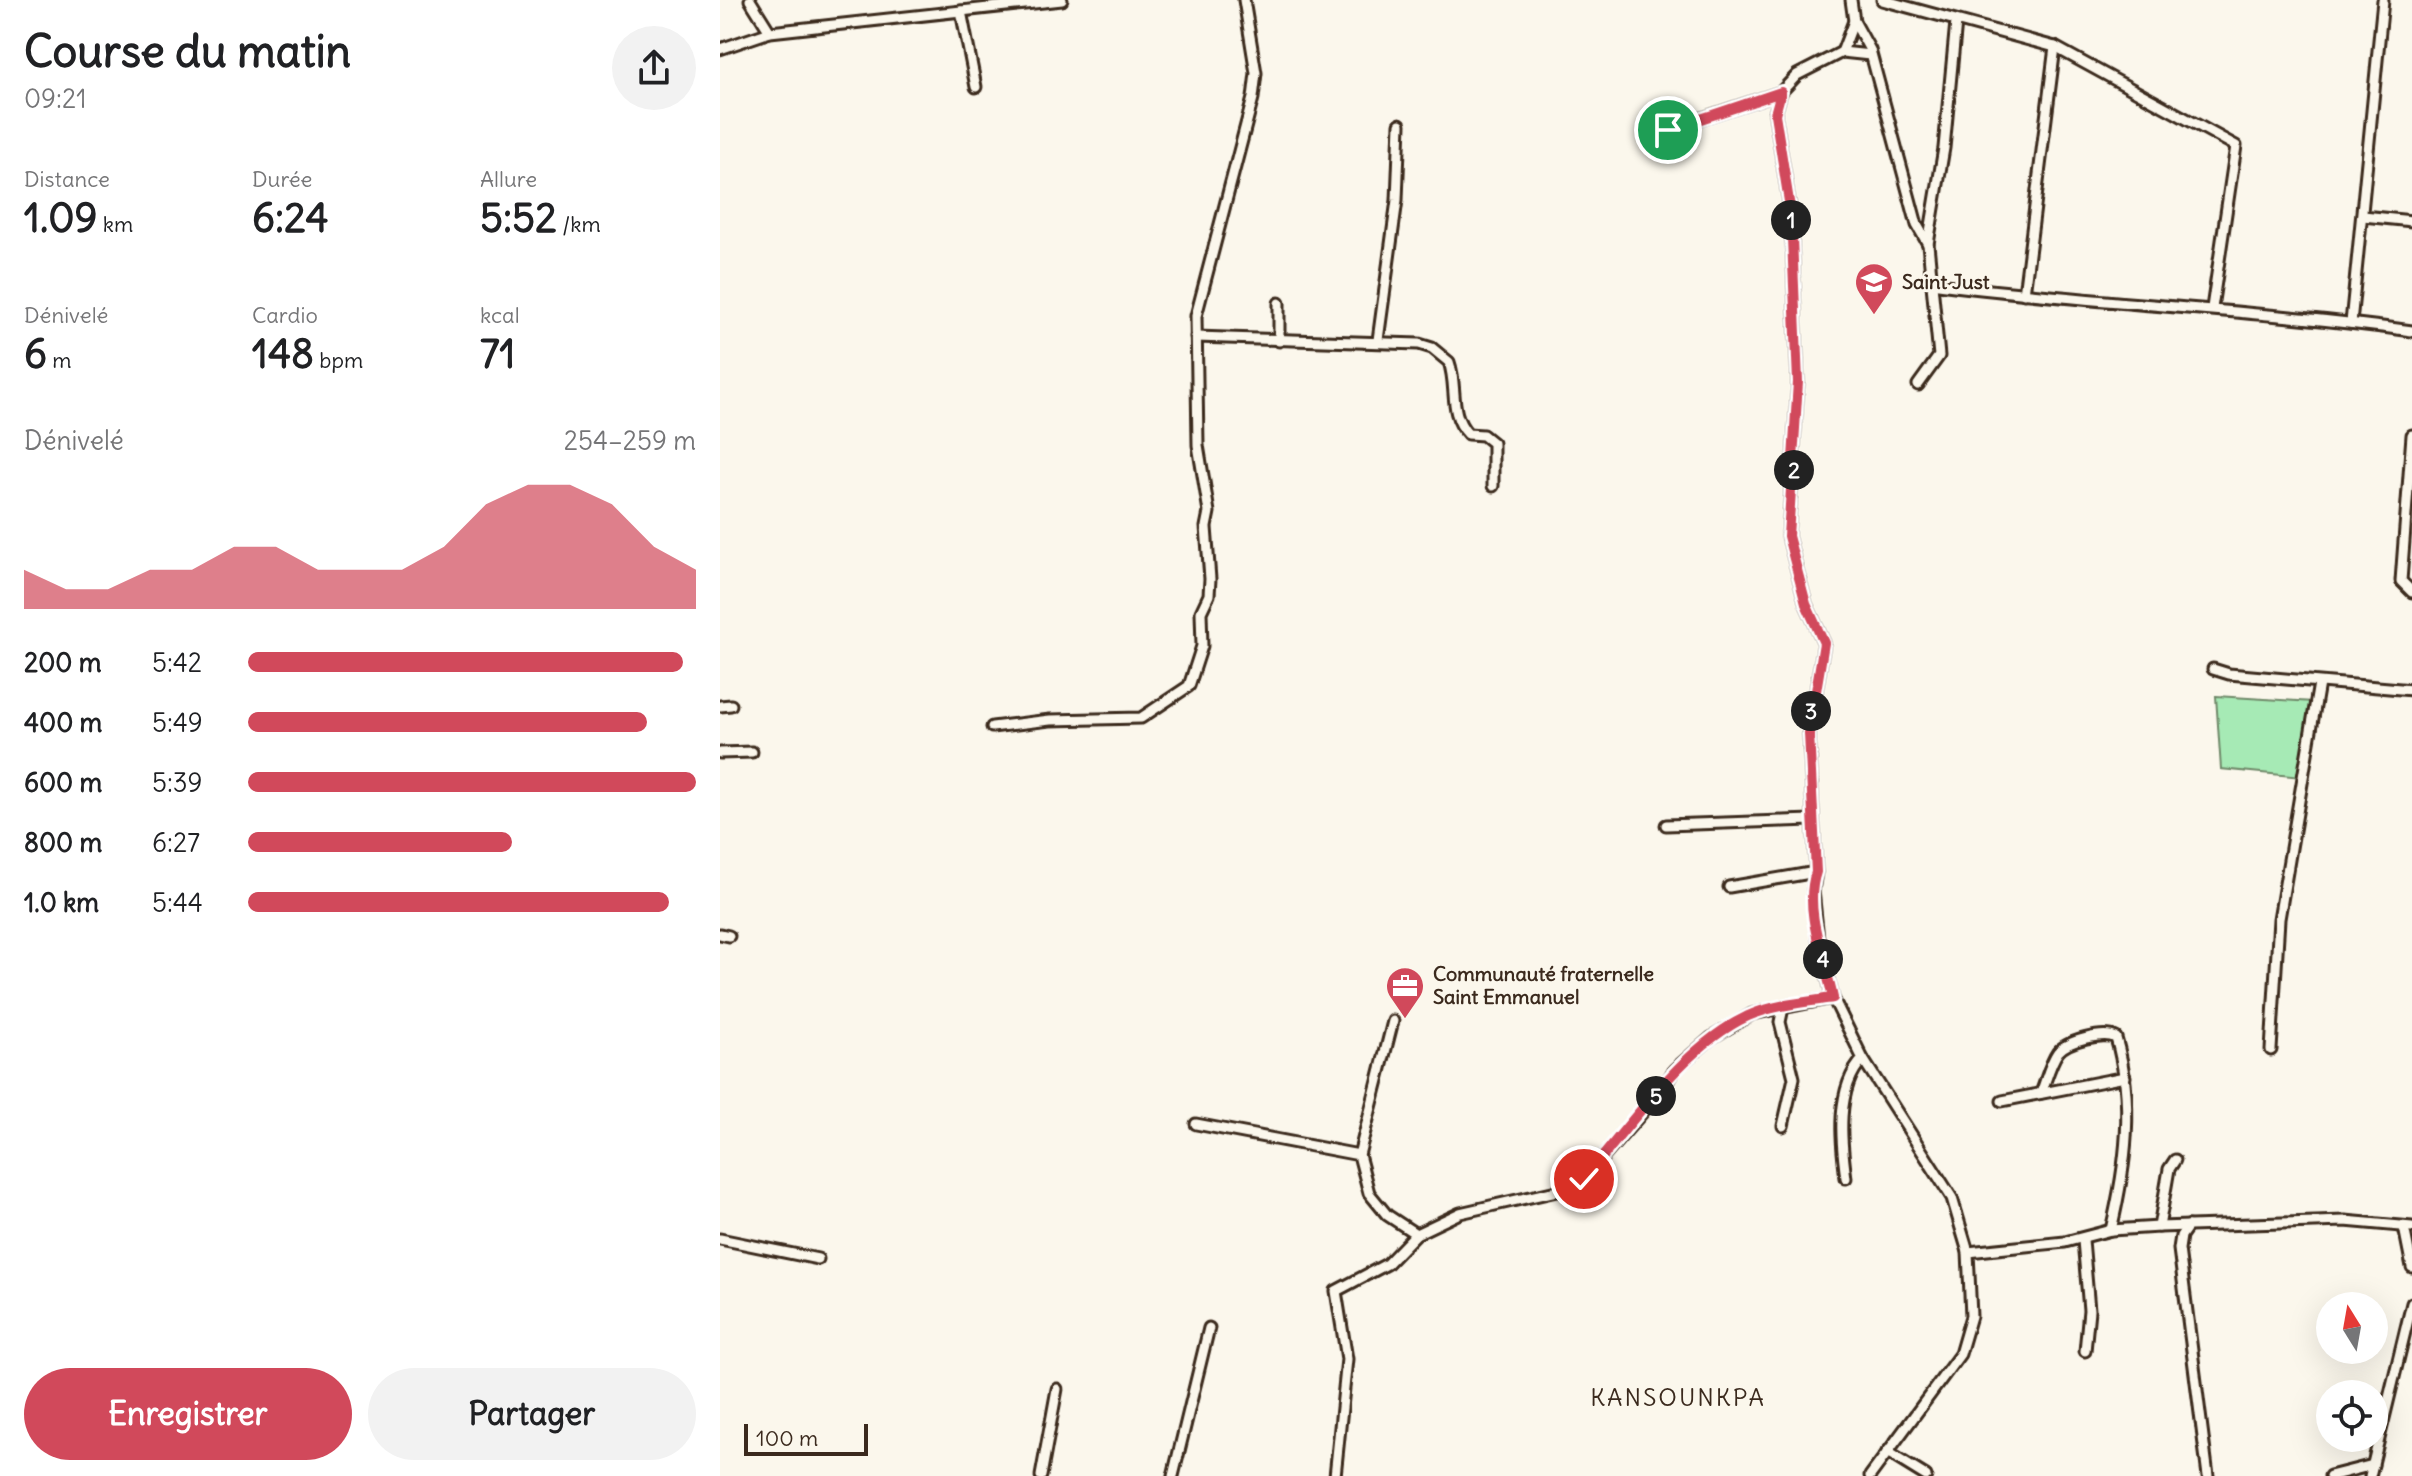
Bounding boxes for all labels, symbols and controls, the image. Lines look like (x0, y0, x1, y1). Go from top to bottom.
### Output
text: Course du matin (24, 24, 351, 79)
button: share (612, 26, 696, 110)
text: 09:21 (24, 82, 87, 115)
pin (1634, 96, 1702, 164)
icon: arrive (1646, 108, 1690, 152)
text: Distance (24, 165, 110, 193)
text: Durée (252, 165, 312, 193)
text: Allure (480, 165, 537, 193)
text: 1.09 (24, 193, 97, 243)
text: 6:24 (252, 193, 329, 243)
text: 5:52 (480, 193, 557, 243)
pin: 1 (1771, 200, 1811, 240)
text: 1 (1787, 206, 1795, 234)
text: km (97, 210, 133, 238)
text: /km (557, 210, 601, 238)
school or university icon: Saint Just (1853, 261, 1895, 316)
place label: Saint Just (1902, 269, 1990, 294)
text: Dénivelé (24, 301, 108, 329)
text: Cardio (252, 301, 318, 329)
text: kcal (480, 301, 520, 329)
text: 6 (24, 329, 47, 379)
text: 148 (252, 329, 314, 379)
text: 71 (480, 329, 515, 379)
text: m (47, 346, 72, 374)
text: bpm (314, 346, 363, 374)
text: Dénivelé (24, 424, 124, 457)
text: 254–259 m (564, 424, 696, 457)
pin: 2 (1774, 450, 1814, 490)
text: 2 (1788, 456, 1800, 484)
text: 200 m (24, 646, 101, 679)
text: 5:42 (152, 646, 202, 679)
pin: 3 (1791, 691, 1831, 731)
text: 3 (1805, 697, 1817, 725)
text: 400 m (24, 706, 102, 739)
text: 5:49 (152, 706, 203, 739)
text: 600 m (24, 766, 102, 799)
text: 5:39 (152, 766, 203, 799)
text: 800 m (24, 826, 102, 859)
text: 6:27 (152, 826, 200, 859)
text: 1.0 km (24, 886, 99, 919)
text: 5:44 (152, 886, 203, 919)
pin: 4 (1803, 939, 1843, 979)
text: 4 (1817, 945, 1829, 973)
place label: Communauté fraternelle Saint Emmanuel (1433, 961, 1654, 1009)
office icon: Communauté fraternelle Saint Emmanuel (1384, 965, 1426, 1020)
pin: 5 (1636, 1076, 1676, 1116)
text: 5 (1650, 1082, 1662, 1110)
pin (1550, 1145, 1618, 1213)
icon: check (1562, 1157, 1606, 1201)
north arrow (2316, 1292, 2388, 1364)
map controls (2316, 1292, 2388, 1452)
button: Enregistrer (24, 1368, 352, 1460)
button: Partager (368, 1368, 696, 1460)
button: locate (2316, 1380, 2388, 1452)
district label: KANSOUNKPA (1590, 1382, 1766, 1412)
scale bar (744, 1420, 868, 1456)
text: 100 m (756, 1424, 818, 1452)

